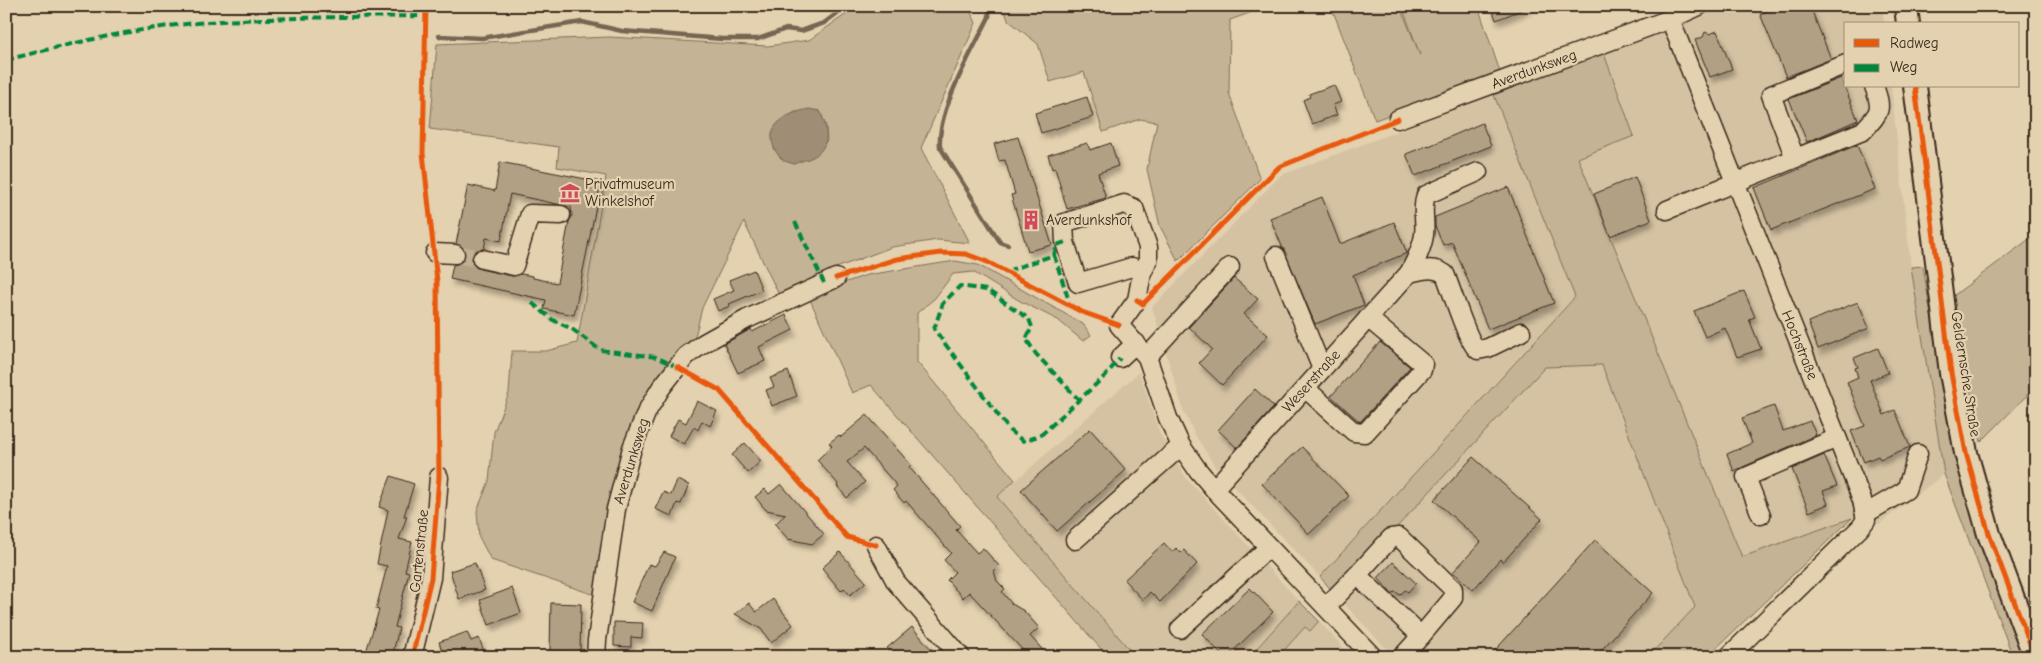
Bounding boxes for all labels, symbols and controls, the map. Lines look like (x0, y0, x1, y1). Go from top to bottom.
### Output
legend (1844, 22, 2020, 88)
text: Radweg (1890, 34, 1939, 52)
street label: Averdunksweg (1489, 45, 1579, 93)
text: Weg (1890, 58, 1917, 76)
place label: Privatmuseum Winkelshof (585, 175, 675, 210)
museum icon: Privatmuseum Winkelshof (559, 182, 581, 204)
building icon: Averdunkshof (1020, 209, 1042, 231)
place label: Averdunkshof (1046, 211, 1132, 229)
street label: Hochstraße (1778, 308, 1822, 383)
street label: Geldernsche Straße (1947, 310, 1985, 438)
street label: Weserstraße (1278, 345, 1344, 416)
street label: Averdunksweg (609, 416, 653, 506)
street label: Gartenstraße (406, 508, 432, 593)

